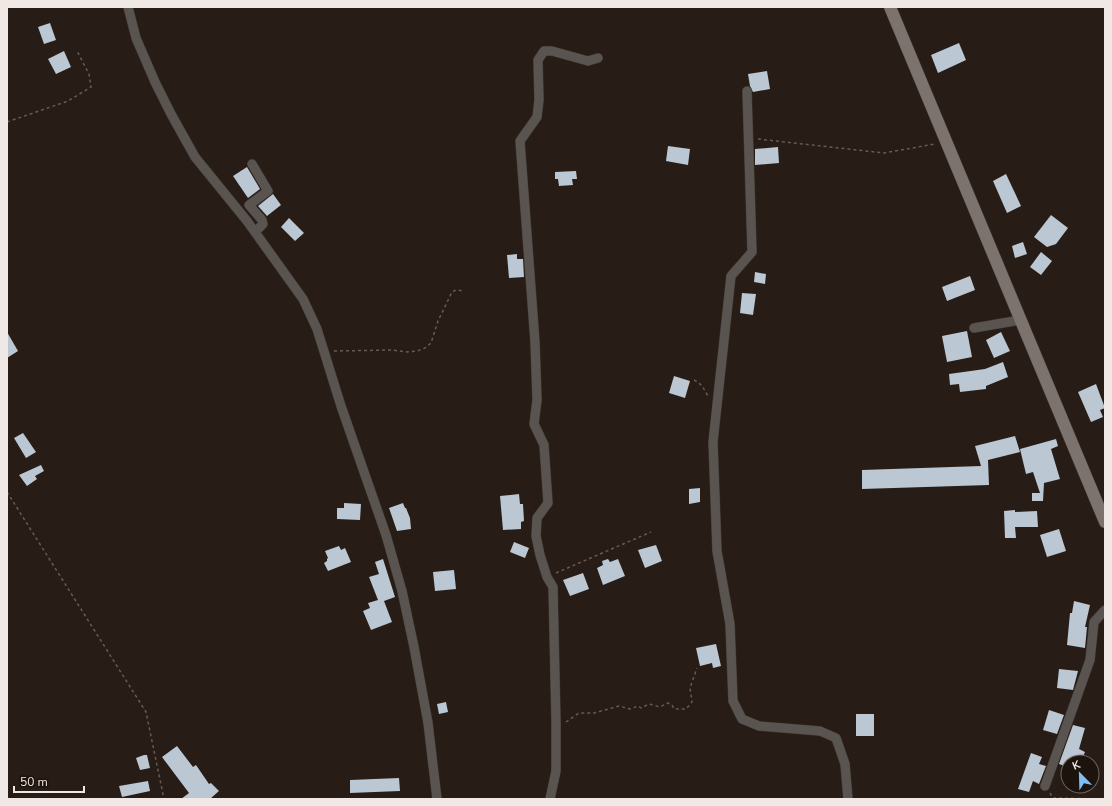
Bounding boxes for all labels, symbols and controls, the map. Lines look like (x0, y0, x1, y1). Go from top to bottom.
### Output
north arrow (1060, 754, 1100, 794)
text: K (1070, 757, 1083, 774)
scale bar (14, 768, 84, 794)
text: 50 m (20, 774, 48, 790)

